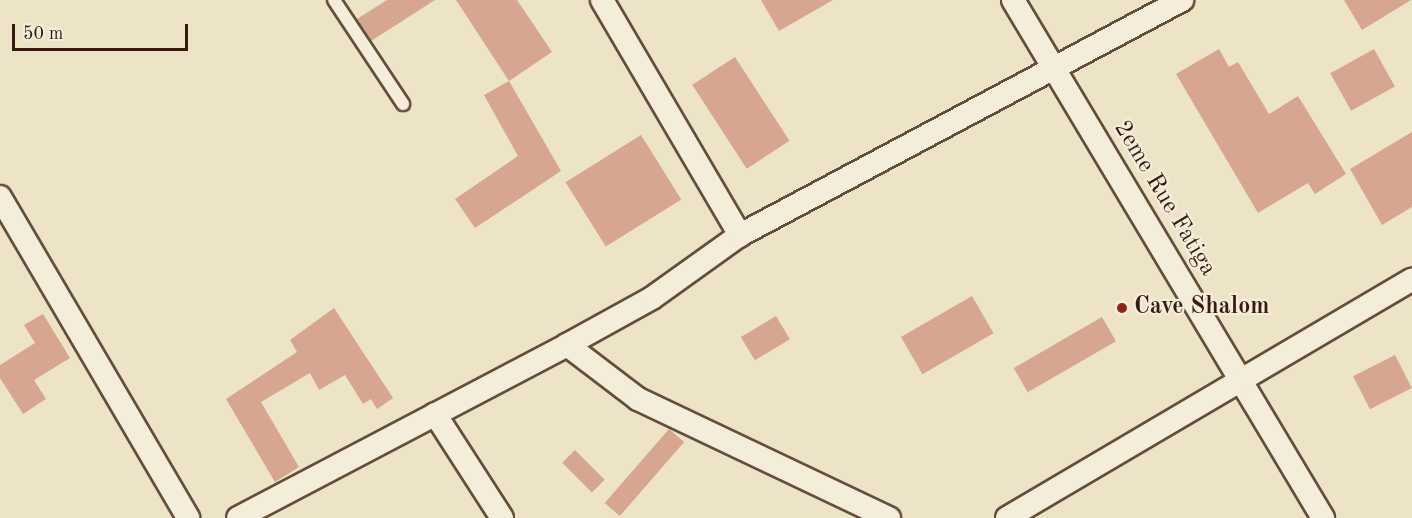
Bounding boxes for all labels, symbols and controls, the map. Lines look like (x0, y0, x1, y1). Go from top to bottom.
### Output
scale bar (15, 12, 190, 50)
text: 50 m (23, 25, 63, 43)
street label: 2eme Rue Fatiga (1106, 116, 1222, 282)
place label: Cave Shalom (1134, 294, 1270, 322)
marker: Cave Shalom (1115, 301, 1129, 315)

